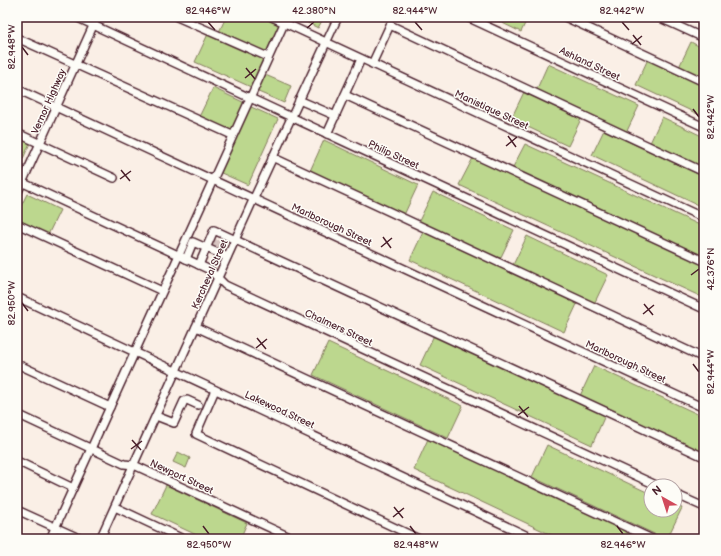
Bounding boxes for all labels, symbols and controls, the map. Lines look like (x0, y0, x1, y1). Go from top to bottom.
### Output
text: 82.946°W (185, 5, 231, 17)
text: 42.380°N (292, 5, 336, 17)
text: 82.944°W (393, 5, 437, 17)
text: 82.942°W (600, 5, 644, 17)
text: 82.948°W (6, 24, 18, 70)
street label: Ashland Street (557, 45, 622, 83)
street label: Vernor Highway (29, 66, 69, 136)
street label: Manistique Street (453, 88, 530, 132)
text: 82.942°W (705, 95, 717, 139)
street label: Philip Street (366, 138, 421, 172)
street label: Marlborough Street (289, 201, 374, 249)
street label: Kercheval Street (189, 238, 231, 311)
text: 42.376°N (705, 247, 717, 291)
text: 82.950°W (6, 281, 18, 325)
street label: Chalmers Street (303, 307, 374, 349)
street label: Marlborough Street (583, 338, 668, 386)
text: 82.944°W (705, 350, 717, 394)
street label: Lakewood Street (243, 389, 316, 431)
street label: Newport Street (148, 457, 215, 497)
north arrow (643, 478, 683, 518)
text: N (650, 483, 664, 498)
text: 82.950°W (187, 539, 231, 551)
text: 82.948°W (393, 539, 439, 551)
text: 82.946°W (600, 539, 646, 551)

